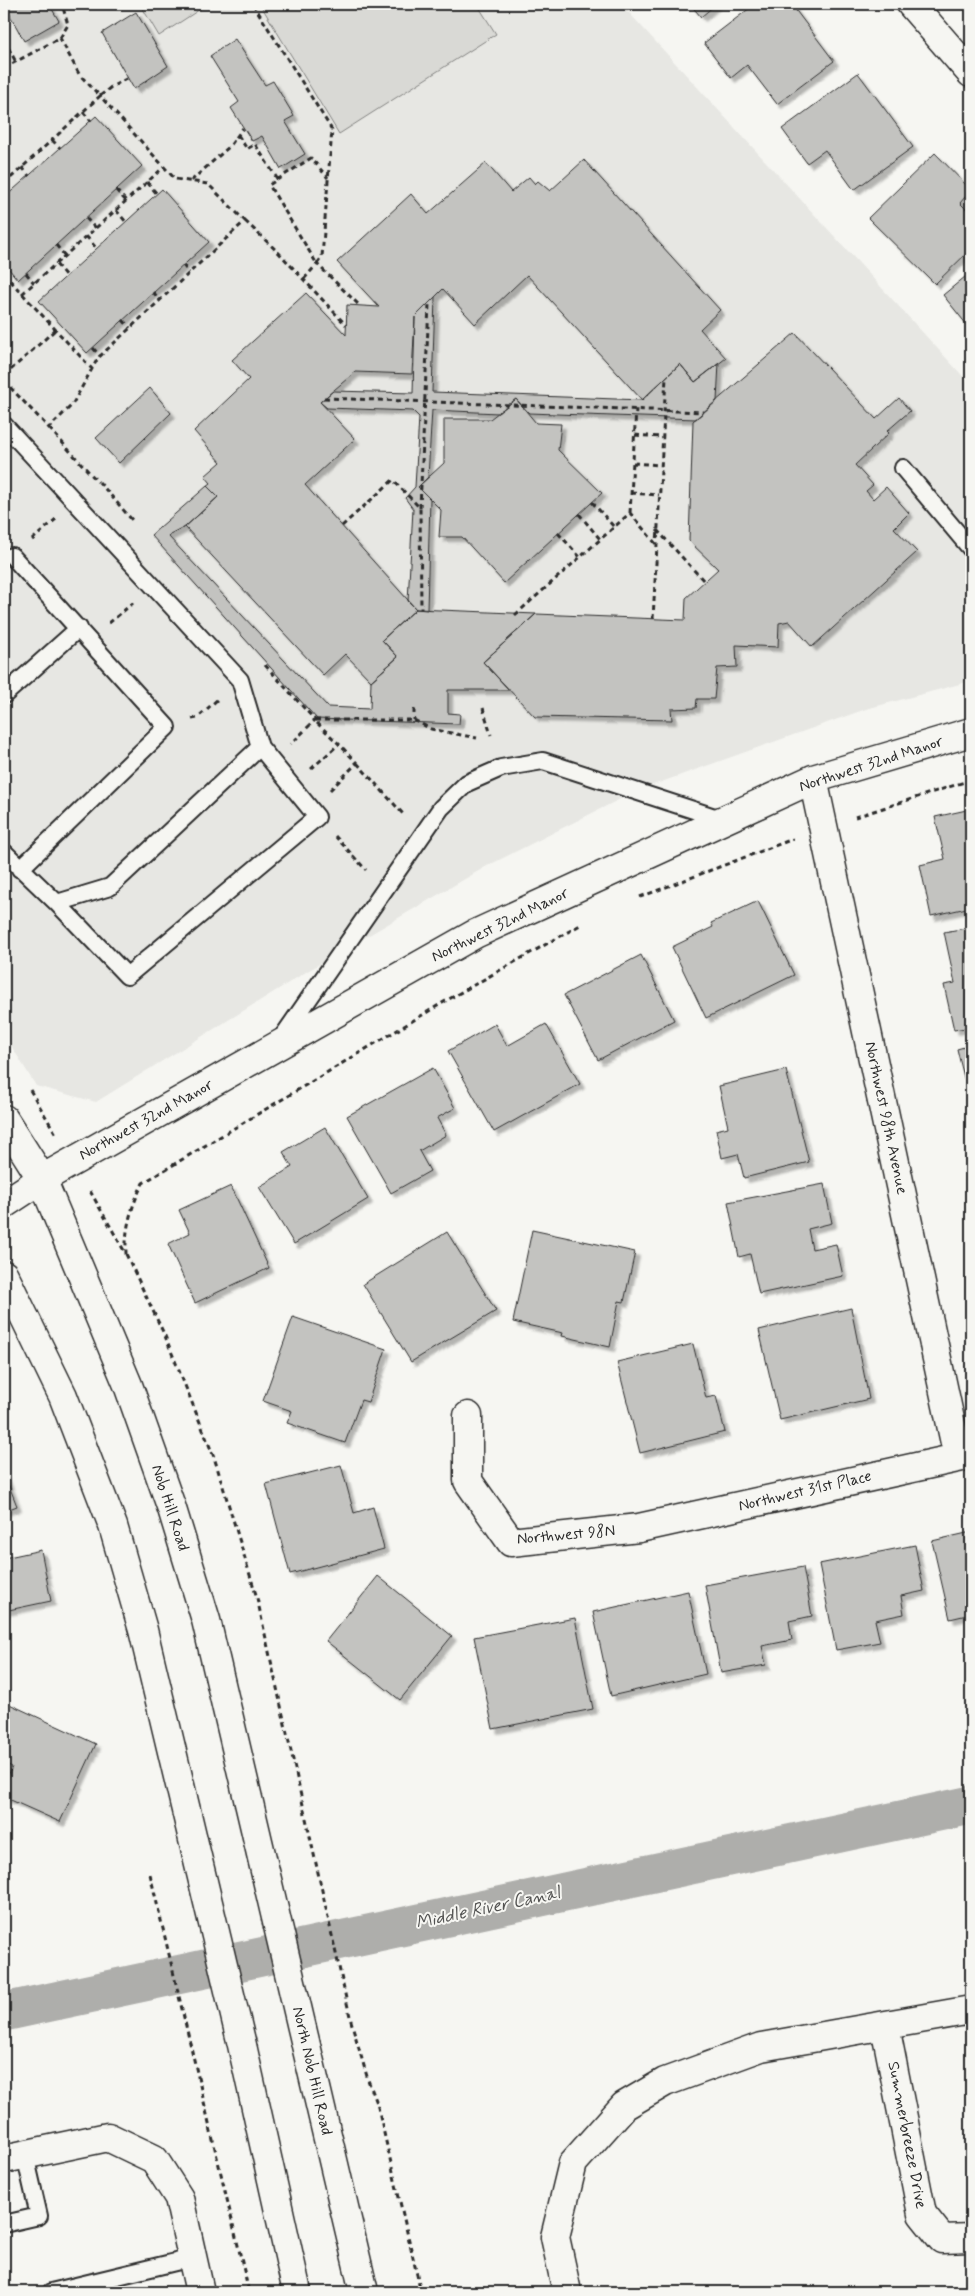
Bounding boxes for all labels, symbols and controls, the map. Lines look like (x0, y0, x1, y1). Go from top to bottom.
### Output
street label: Northwest 32nd Manor (796, 731, 946, 797)
street label: Northwest 32nd Manor (428, 883, 572, 967)
street label: Northwest 98th Avenue (860, 1040, 913, 1197)
street label: Northwest 32nd Manor (75, 1074, 217, 1166)
street label: Nob Hill Road (146, 1462, 194, 1554)
street label: Northwest 31st Place (736, 1465, 874, 1517)
street label: Northwest 98N (516, 1520, 616, 1550)
water label: Middle River Canal (413, 1881, 564, 1935)
street label: North Nob Hill Road (287, 2005, 337, 2137)
street label: Summerbreeze Drive (882, 2060, 932, 2211)

